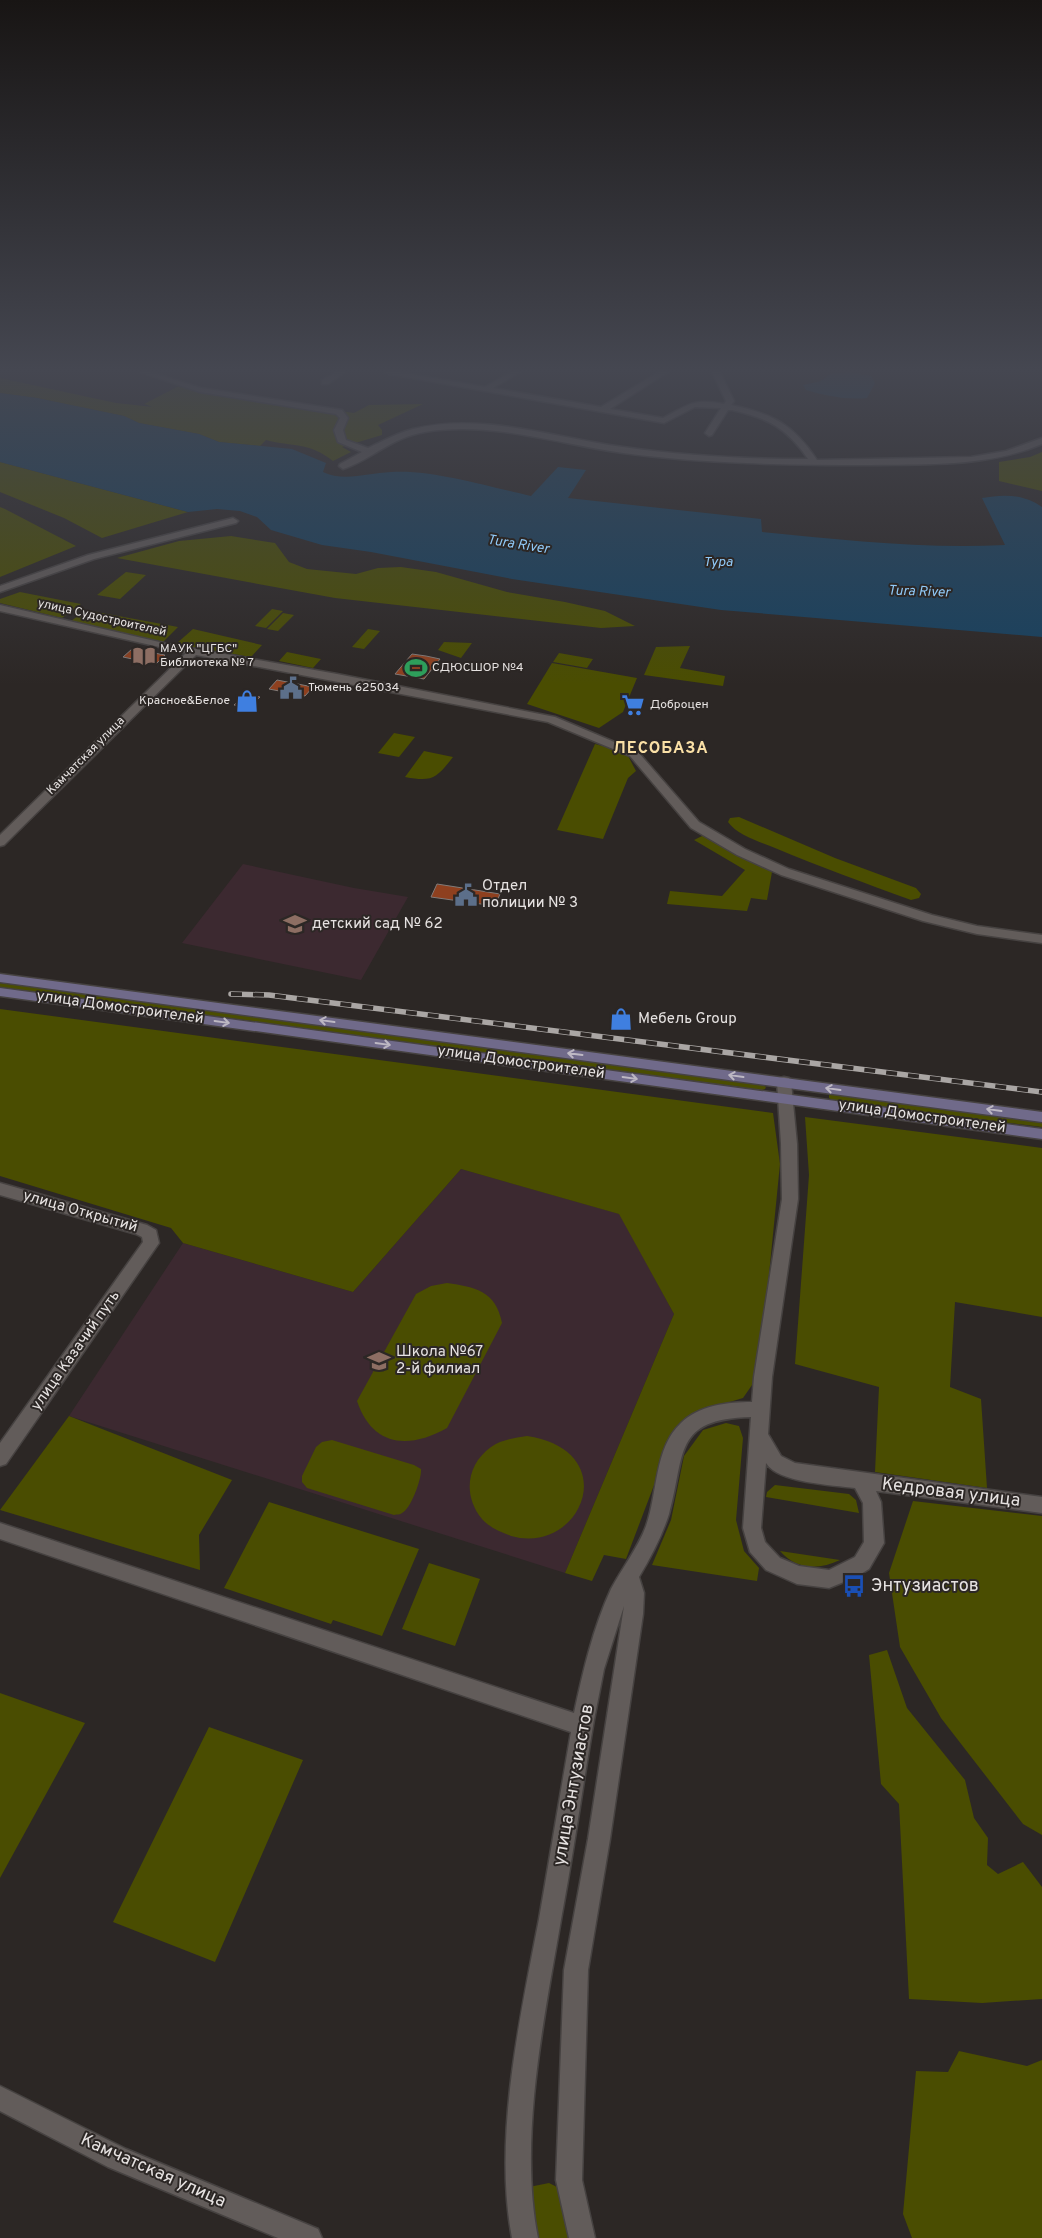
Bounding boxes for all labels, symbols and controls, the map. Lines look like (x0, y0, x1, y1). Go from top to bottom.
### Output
water label: Tura River (486, 532, 552, 559)
water label: Тура (703, 554, 733, 571)
water label: Tura River (888, 582, 952, 602)
street label: улица Судостроителей (36, 595, 168, 641)
place label: МАУК "ЦГБС" Библиотека № 7 (160, 641, 254, 671)
library icon: МАУК "ЦГБС" Библиотека № 7 (131, 643, 157, 669)
sports icon: СДЮСШОР №4 (403, 655, 429, 681)
place label: СДЮСШОР №4 (432, 660, 523, 676)
public building icon: Тюмень 625034 (278, 675, 304, 701)
place label: Тюмень 625034 (308, 680, 399, 696)
shop icon: Красное&Белое (234, 688, 260, 714)
supermarket icon: Доброцен (620, 692, 646, 718)
place label: Красное&Белое (139, 693, 230, 709)
place label: Доброцен (650, 697, 709, 713)
street label: Камчатская улица (43, 713, 129, 799)
district label: ЛЕСОБАЗА (613, 739, 709, 759)
place label: Отдел полиции № 3 (482, 877, 578, 913)
public building icon: Отдел полиции № 3 (453, 882, 479, 908)
school or university icon: детский сад № 62 (282, 911, 308, 937)
place label: детский сад № 62 (312, 915, 443, 934)
street label: улица Домостроителей (35, 987, 205, 1029)
shop icon: Мебель Group (608, 1006, 634, 1032)
place label: Мебель Group (638, 1010, 737, 1029)
one-way arrow (319, 1016, 335, 1026)
one-way arrow (213, 1017, 229, 1027)
one-way arrow (374, 1039, 390, 1049)
street label: улица Домостроителей (436, 1042, 606, 1084)
one-way arrow (567, 1049, 583, 1059)
one-way arrow (728, 1071, 744, 1081)
one-way arrow (622, 1073, 638, 1083)
one-way arrow (825, 1084, 841, 1094)
street label: улица Домостроителей (837, 1096, 1007, 1138)
one-way arrow (986, 1105, 1002, 1115)
street label: улица Открытий (21, 1187, 139, 1237)
street label: улица Казачий путь (27, 1287, 125, 1415)
place label: Школа №67 2-й филиал (396, 1343, 483, 1379)
school or university icon: Школа №67 2-й филиал (366, 1348, 392, 1374)
street label: Кедровая улица (880, 1473, 1022, 1513)
bus stop icon: Энтузиастов (841, 1573, 867, 1599)
place label: Энтузиастов (871, 1575, 979, 1598)
street label: улица Энтузиастов (548, 1702, 600, 1868)
street label: Камчатская улица (77, 2129, 229, 2213)

